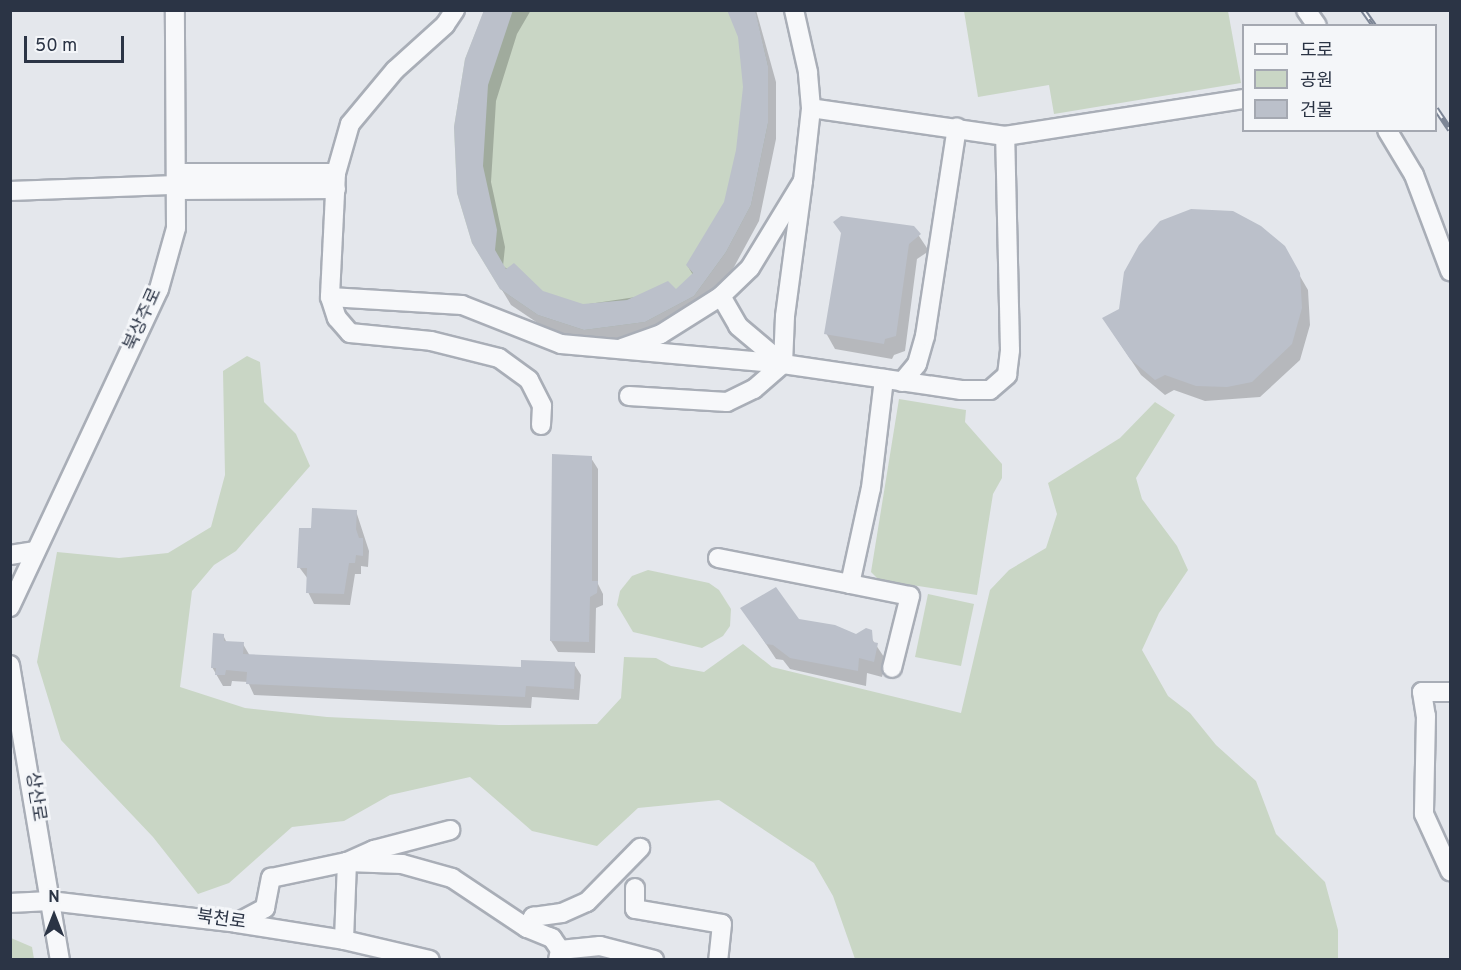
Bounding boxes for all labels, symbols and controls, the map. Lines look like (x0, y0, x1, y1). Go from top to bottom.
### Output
scale bar (27, 24, 128, 62)
legend (1242, 24, 1437, 132)
text: 50 m (35, 35, 77, 58)
text: 도로 (1300, 40, 1333, 63)
text: 공원 (1300, 70, 1333, 93)
text: 건물 (1300, 100, 1333, 123)
street label: 북상주로 (121, 285, 167, 355)
street label: 상산로 (19, 771, 49, 823)
north arrow (24, 886, 84, 946)
text: N (48, 888, 60, 908)
street label: 북천로 (195, 907, 247, 935)

